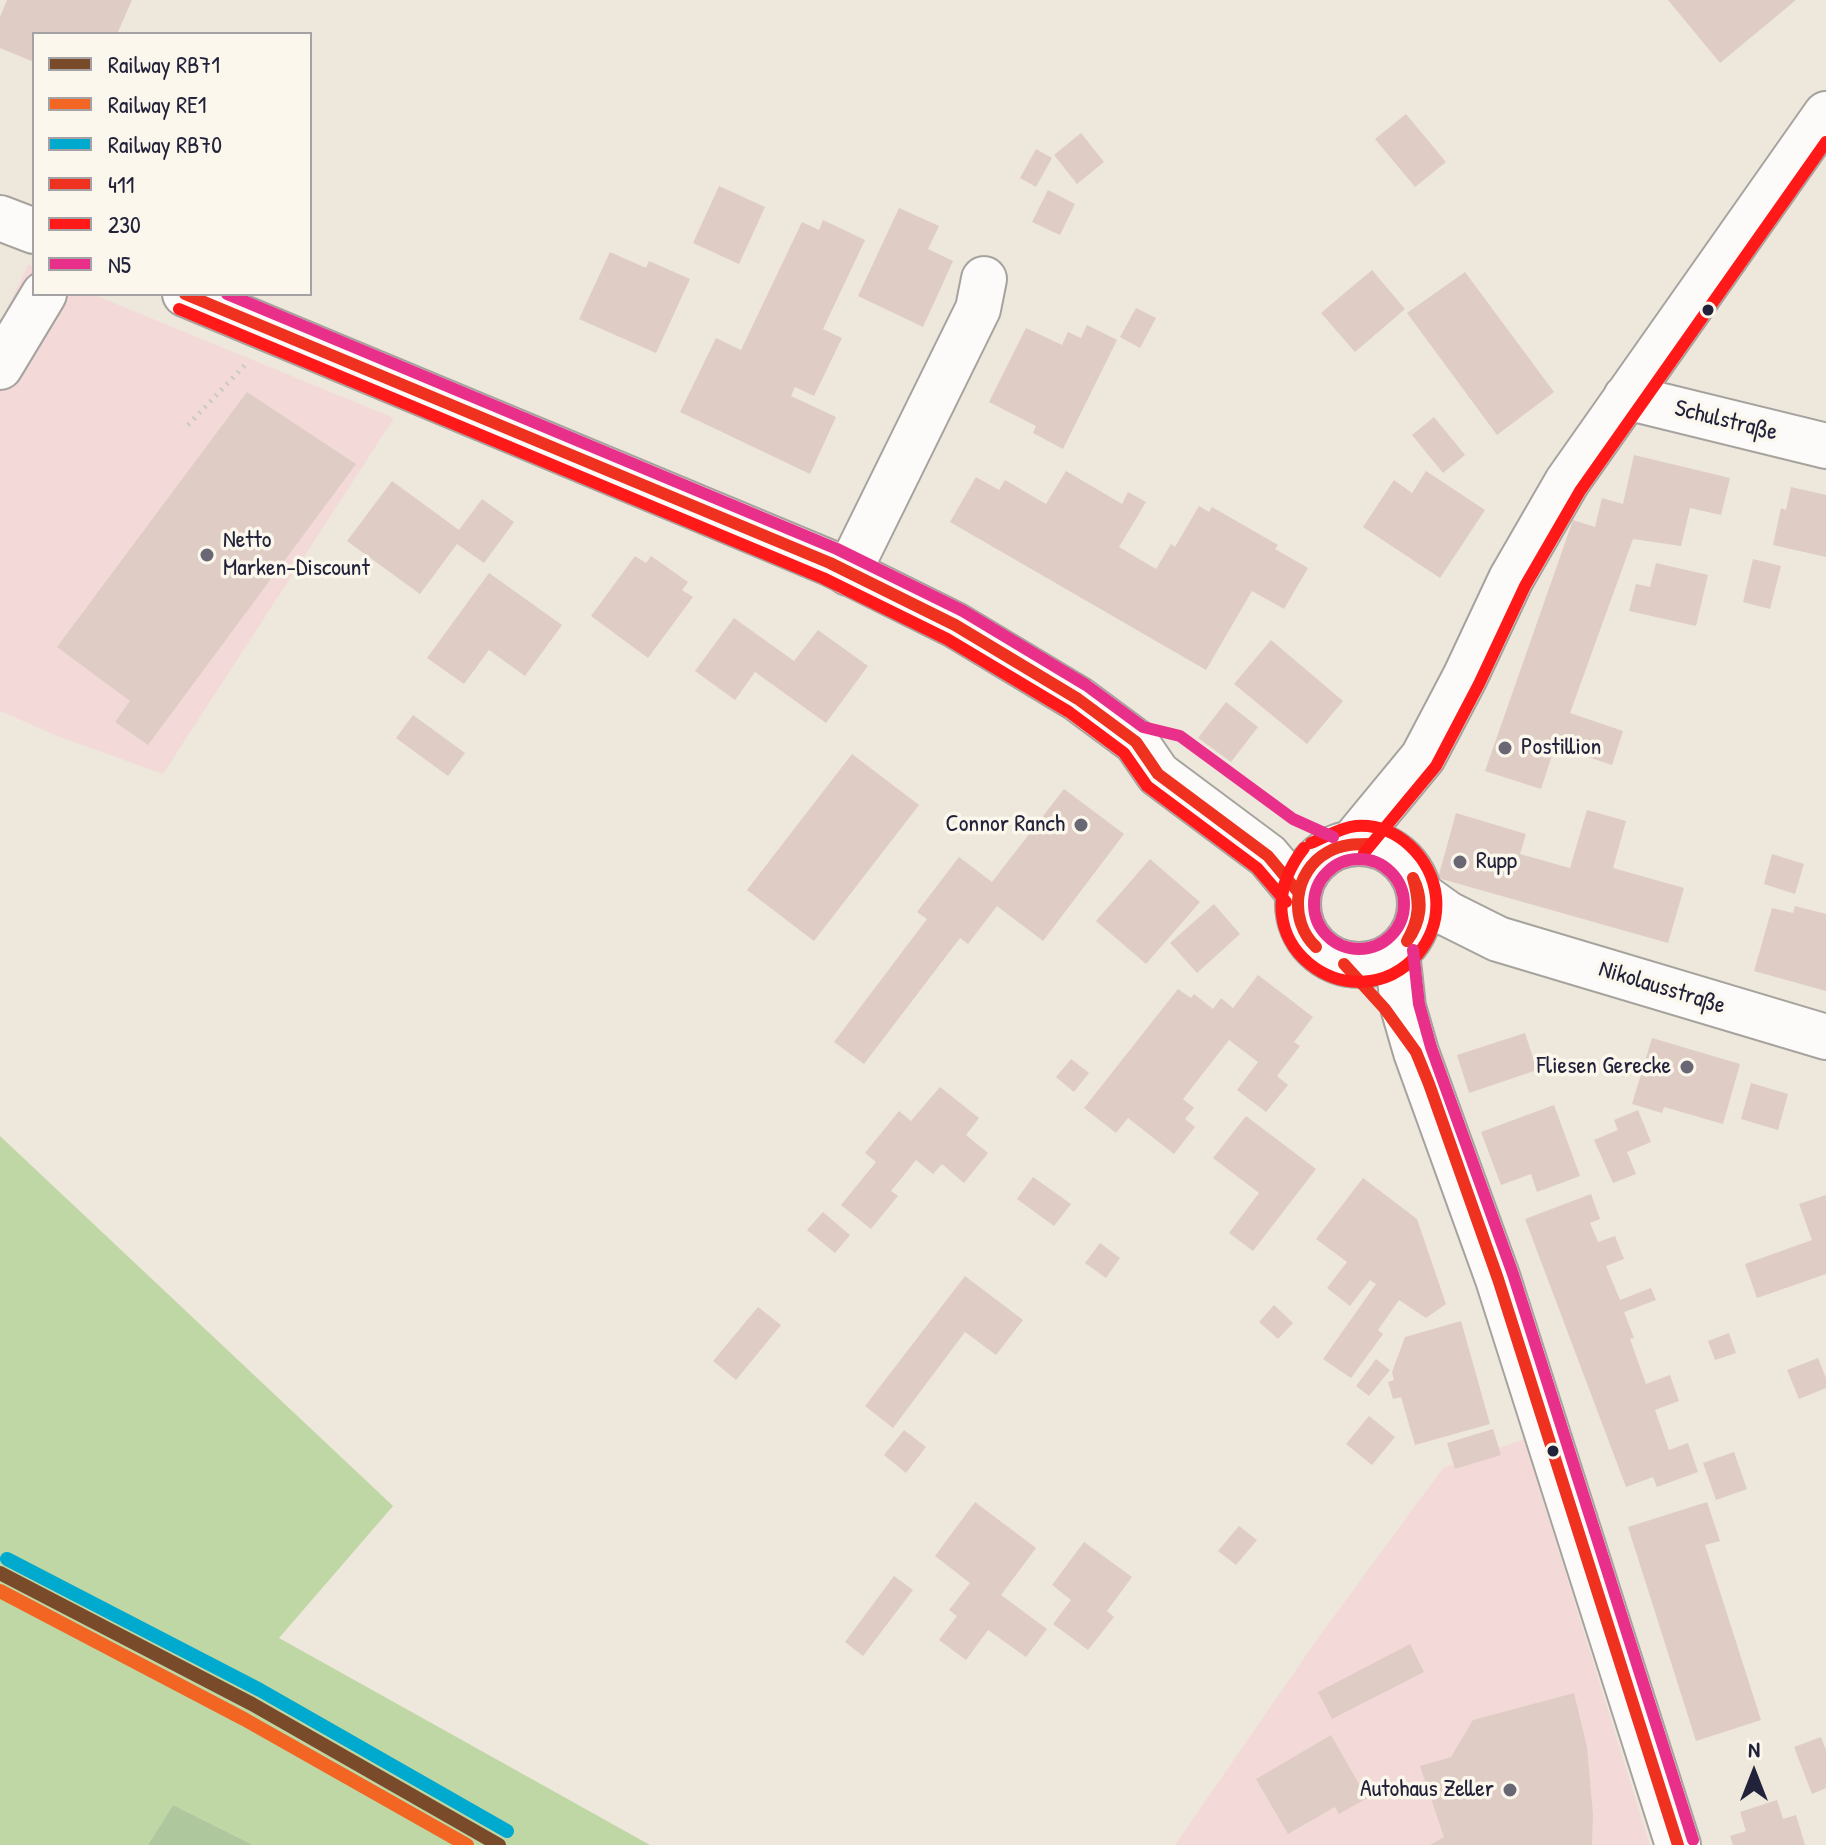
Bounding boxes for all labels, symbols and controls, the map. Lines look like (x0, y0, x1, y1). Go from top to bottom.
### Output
legend (32, 32, 312, 296)
text: Railway RB71 (108, 48, 220, 80)
text: Railway RE1 (108, 88, 206, 120)
text: Railway RB70 (108, 128, 222, 160)
text: 411 (108, 168, 134, 200)
text: 230 (108, 208, 141, 240)
text: N5 (108, 248, 131, 280)
unlabelled marker (1700, 302, 1716, 318)
street label: Schulstraße (1672, 394, 1780, 448)
place label: Netto Marken-Discount (223, 527, 370, 583)
marker: Netto Marken-Discount (198, 546, 216, 564)
place label: Postillion (1521, 734, 1601, 762)
marker: Postillion (1496, 739, 1514, 757)
place label: Connor Ranch (946, 811, 1065, 839)
marker: Connor Ranch (1072, 816, 1090, 834)
place label: Rupp (1476, 848, 1517, 876)
marker: Rupp (1451, 853, 1469, 871)
street label: Nikolausstraße (1595, 955, 1729, 1021)
place label: Fliesen Gerecke (1537, 1053, 1671, 1081)
marker: Fliesen Gerecke (1678, 1058, 1696, 1076)
unlabelled marker (1545, 1443, 1561, 1459)
north arrow (1714, 1733, 1794, 1813)
text: N (1748, 1734, 1760, 1764)
place label: Autohaus Zeller (1360, 1776, 1494, 1804)
marker: Autohaus Zeller (1501, 1781, 1519, 1799)

